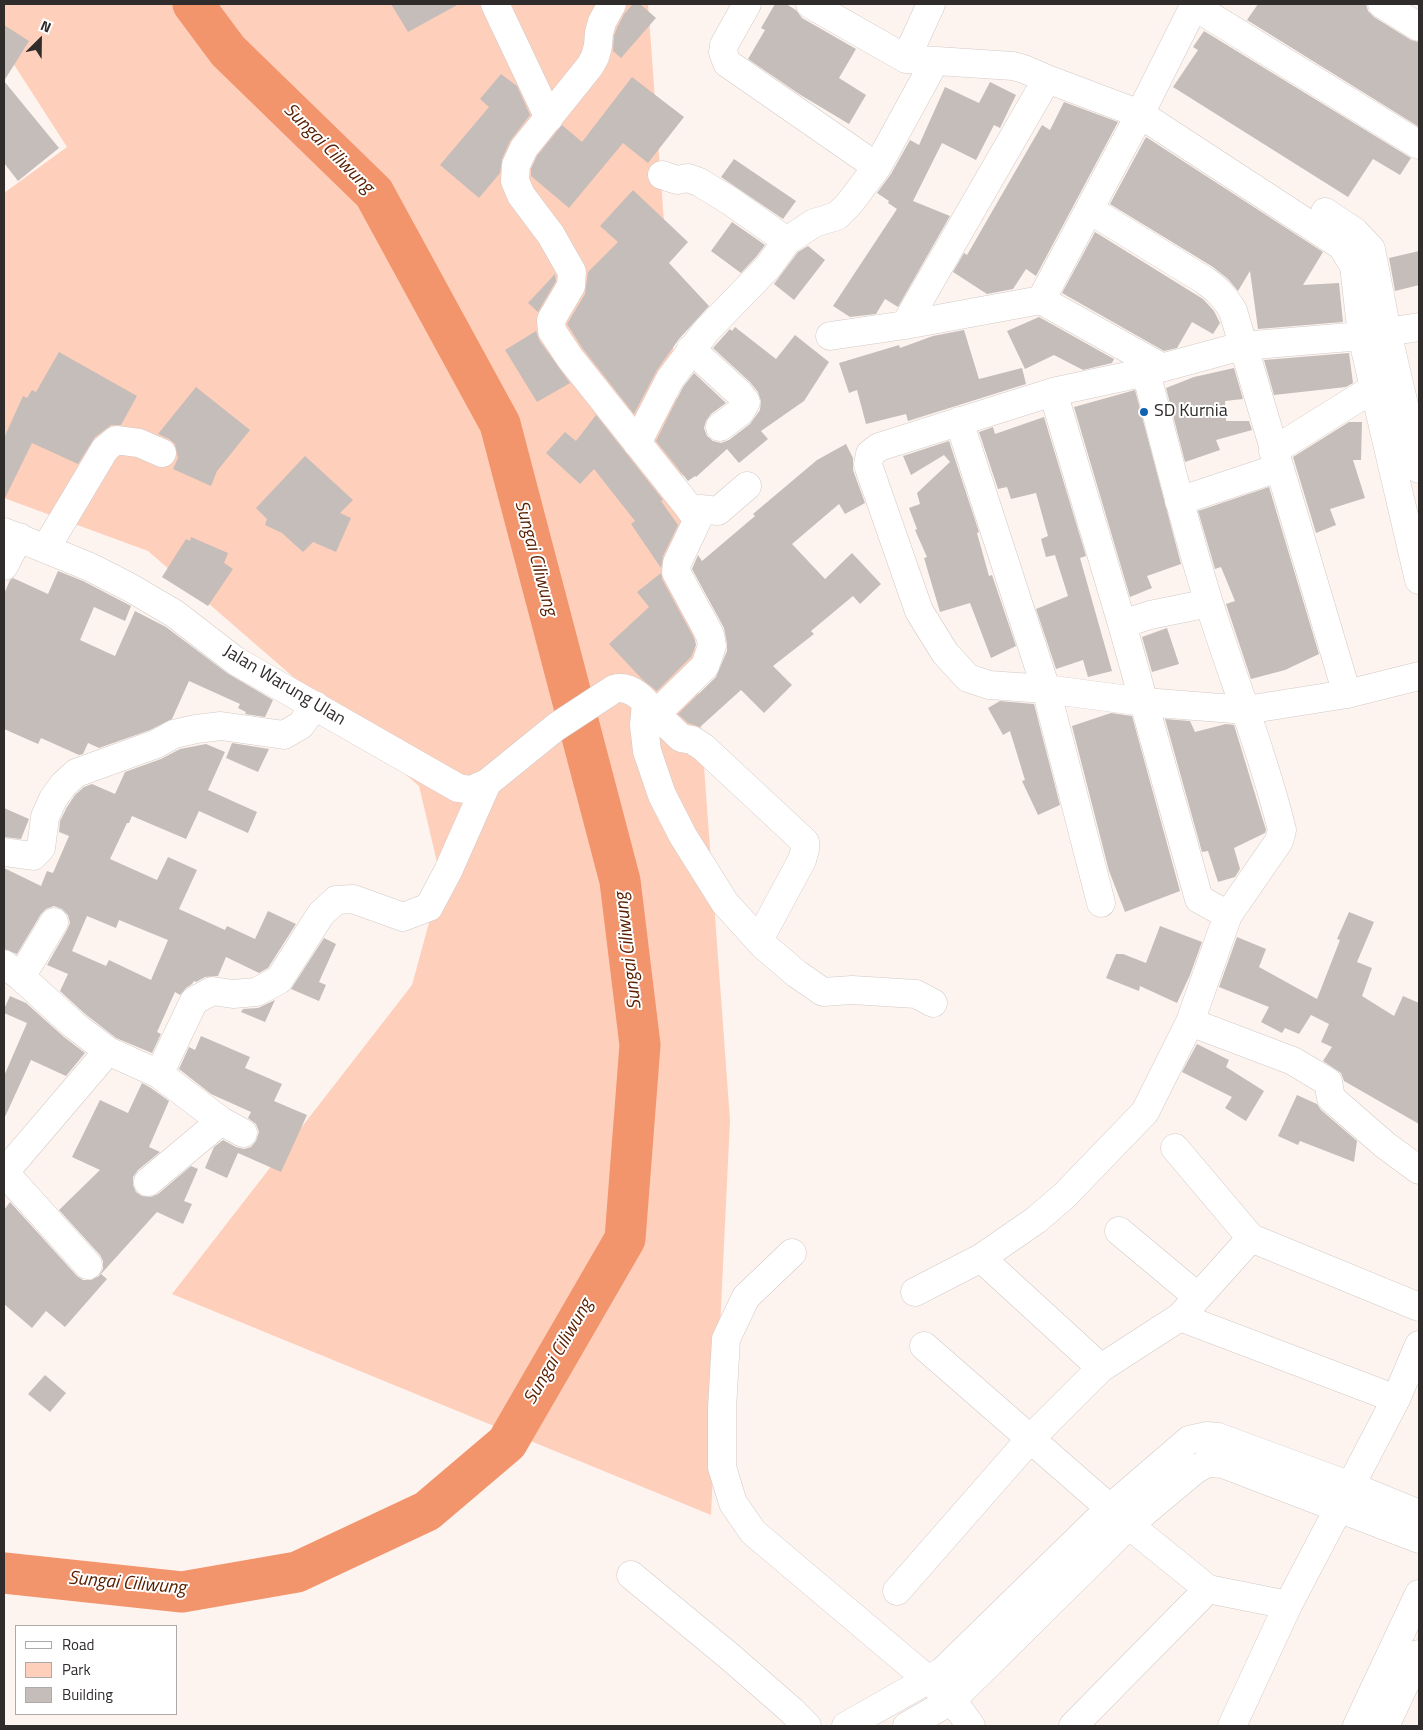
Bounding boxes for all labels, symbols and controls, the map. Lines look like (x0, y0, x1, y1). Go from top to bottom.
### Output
text: N (37, 14, 55, 37)
north arrow (15, 15, 65, 65)
water label: Sungai Ciliwung (278, 99, 378, 199)
place label: SD Kurnia (1154, 401, 1228, 423)
marker: SD Kurnia (1138, 406, 1150, 418)
water label: Sungai Ciliwung (509, 498, 561, 618)
street label: Jalan Warung Ulan (219, 641, 349, 731)
water label: Sungai Ciliwung (610, 891, 648, 1011)
water label: Sungai Ciliwung (520, 1295, 598, 1409)
water label: Sungai Ciliwung (67, 1567, 187, 1601)
legend (15, 1625, 178, 1715)
text: Road (62, 1633, 94, 1656)
text: Park (62, 1658, 91, 1681)
text: Building (62, 1683, 113, 1706)

